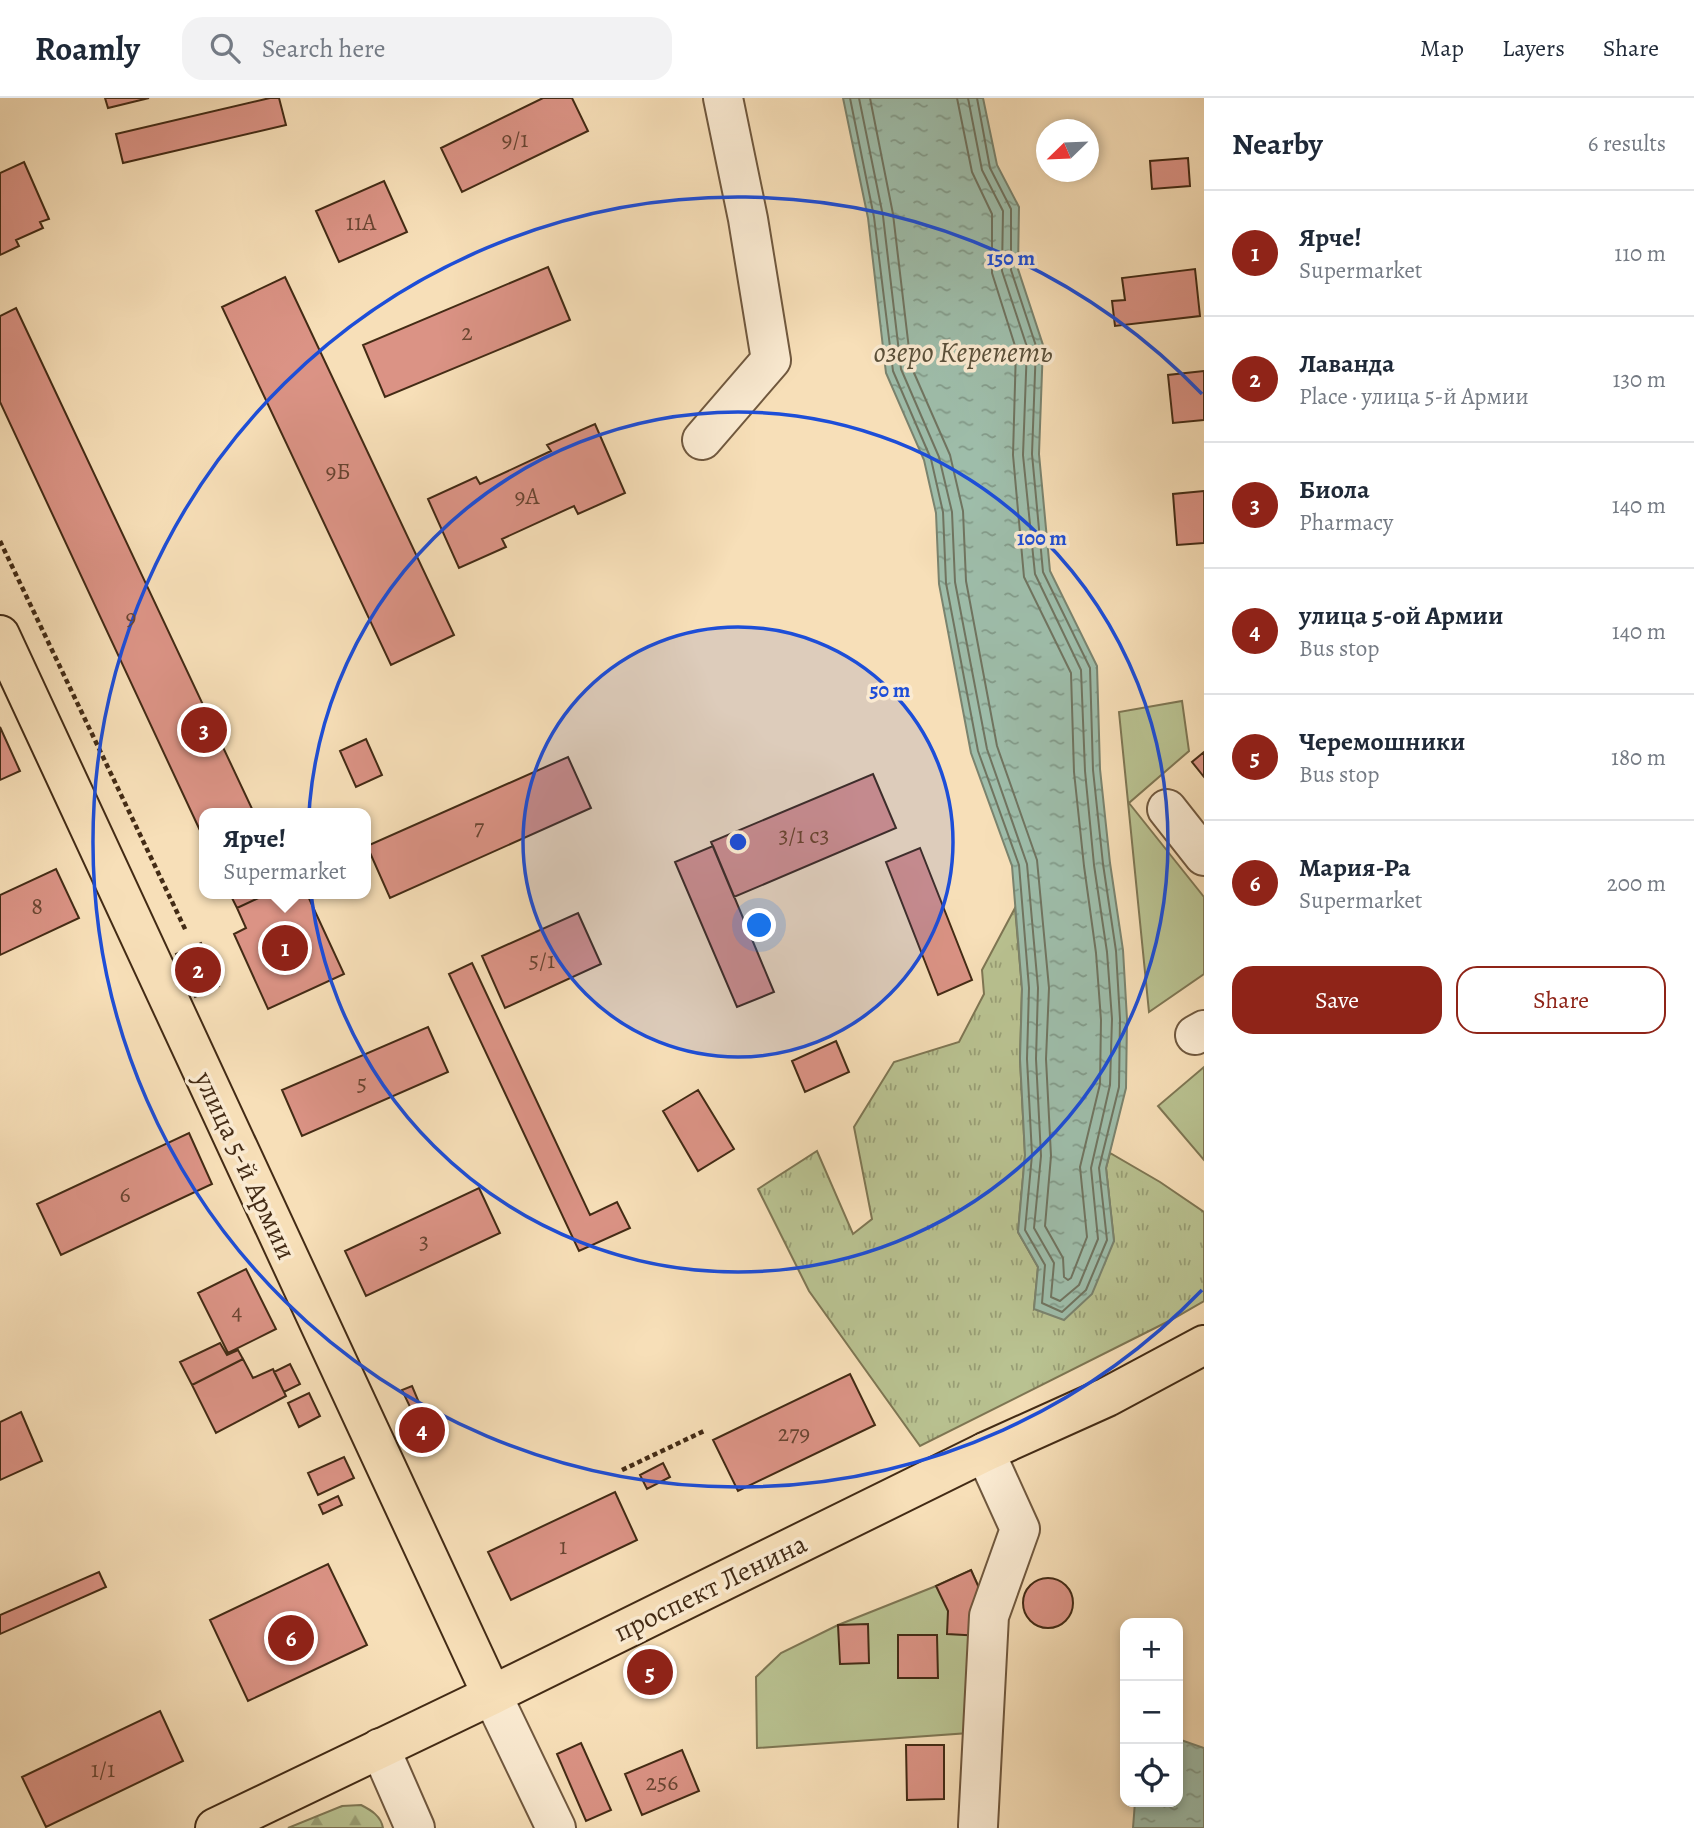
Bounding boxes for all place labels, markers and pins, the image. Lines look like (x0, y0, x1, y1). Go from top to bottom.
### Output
pin: 3 (181, 704, 227, 756)
centre of rings (726, 830, 750, 854)
pin: 1 (262, 922, 308, 974)
pin: 2 (175, 944, 221, 996)
pin: 4 (399, 1404, 445, 1456)
pin: 6 (268, 1612, 314, 1664)
pin: 5 (627, 1646, 673, 1698)

